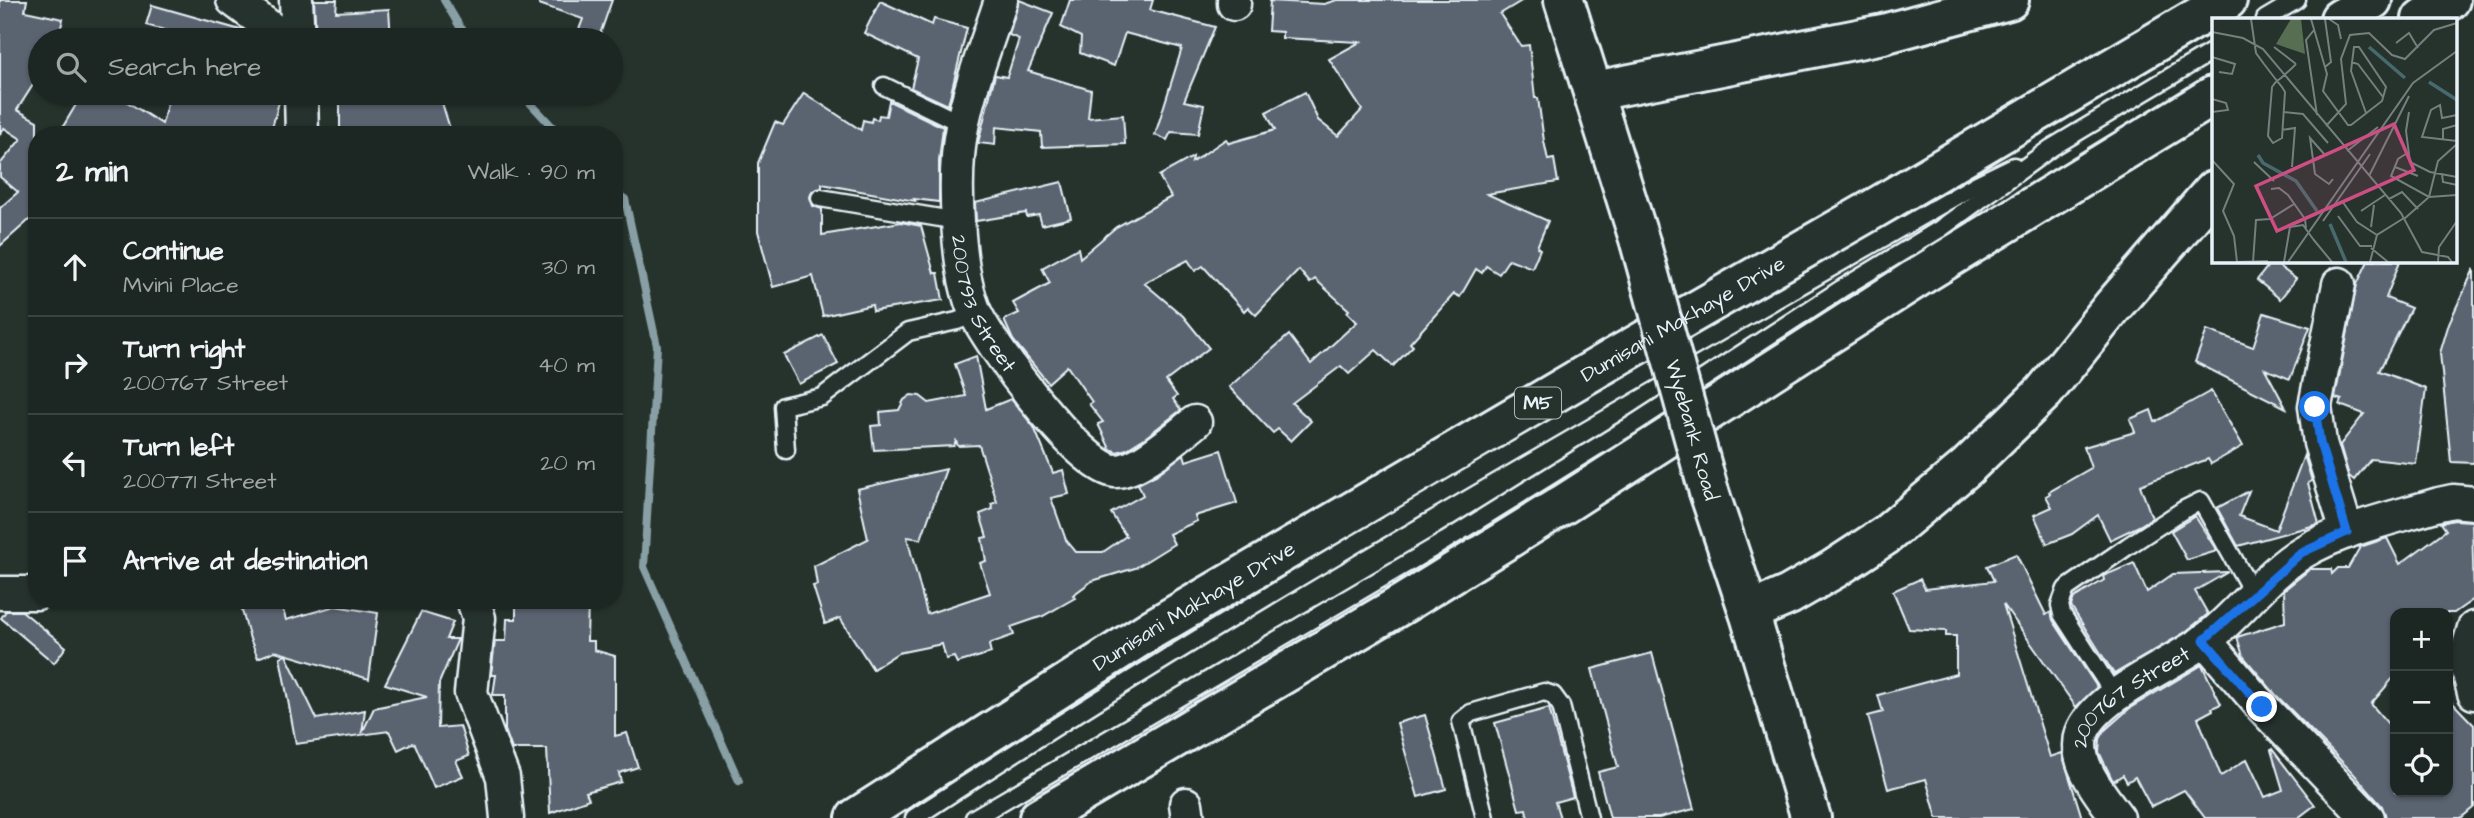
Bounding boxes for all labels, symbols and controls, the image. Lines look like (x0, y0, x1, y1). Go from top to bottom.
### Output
inset map (2212, 18, 2456, 262)
search box (28, 28, 623, 105)
icon: search (52, 48, 90, 86)
text: Search here (108, 49, 261, 85)
text: 2 min (56, 151, 128, 193)
text: Walk · 90 m (468, 156, 595, 188)
text: Continue (123, 233, 224, 269)
street label: 200793 Street (944, 234, 1024, 378)
icon: ahead (56, 248, 94, 286)
street label: Dumisani Makhaye Drive (1575, 248, 1790, 389)
text: 30 m (542, 251, 595, 283)
text: Mvini Place (123, 269, 239, 301)
text: Turn right (123, 331, 245, 367)
icon: right (56, 346, 94, 384)
text: 40 m (538, 349, 595, 381)
street label: Wyebank Road (1656, 356, 1726, 505)
text: 200767 Street (123, 367, 288, 399)
road number: M5 (1515, 388, 1561, 418)
route start (2299, 391, 2330, 422)
text: Turn left (123, 429, 234, 465)
icon: left (56, 444, 94, 482)
text: 20 m (540, 447, 595, 479)
text: 200771 Street (123, 465, 277, 497)
street label: Dumisani Makhaye Drive (1087, 534, 1300, 678)
icon: arrive (56, 542, 94, 580)
text: Arrive at destination (123, 543, 368, 579)
map controls (2390, 608, 2453, 797)
button: + (2390, 608, 2453, 671)
street label: 200767 Street (2065, 639, 2196, 749)
button: − (2390, 671, 2453, 734)
route end (2246, 691, 2277, 722)
button: locate (2390, 734, 2453, 797)

